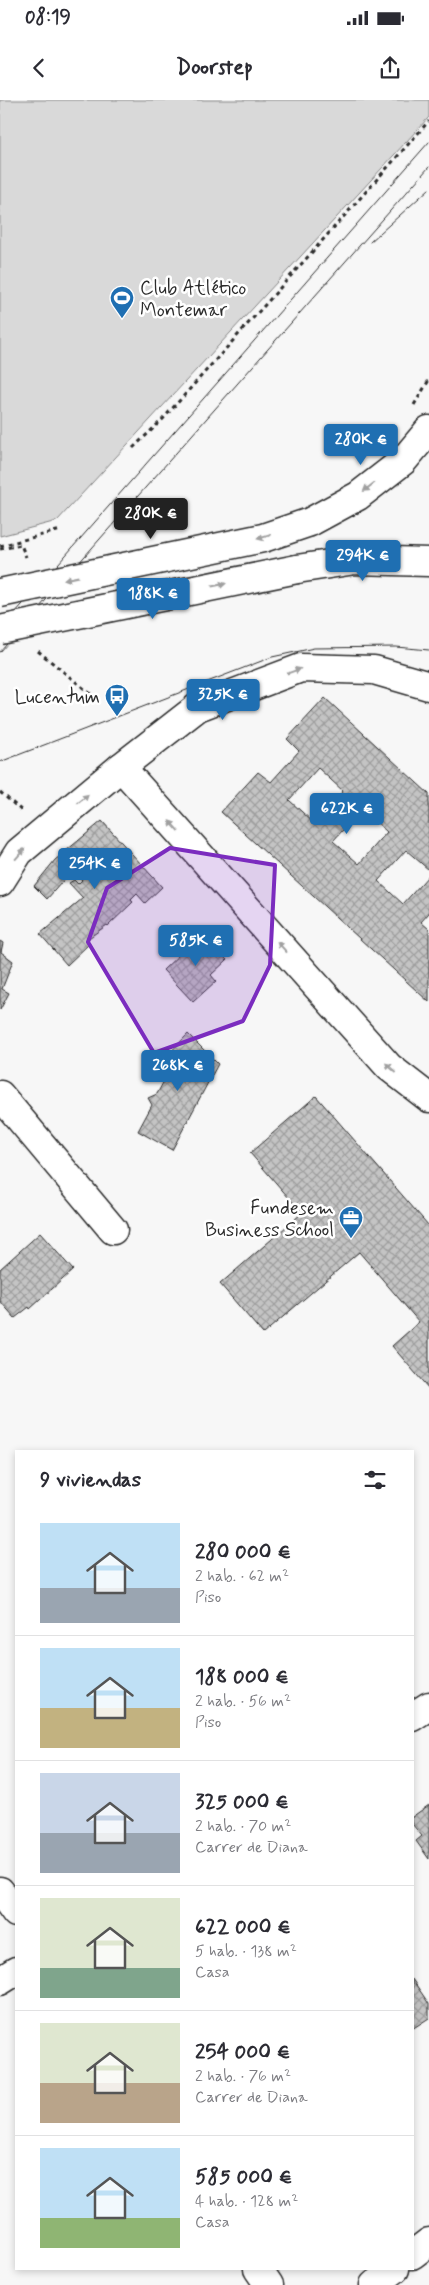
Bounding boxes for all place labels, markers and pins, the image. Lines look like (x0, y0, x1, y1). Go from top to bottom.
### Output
place label: Club Atlético Montemar (140, 276, 246, 323)
sports icon: Club Atlético Montemar (109, 285, 135, 319)
pin: 280K € (320, 424, 402, 466)
pin: 280K € (110, 498, 192, 540)
pin: 294K € (322, 540, 404, 582)
pin: 188K € (112, 578, 194, 620)
pin: 325K € (182, 678, 264, 721)
bus stop icon: Lucentum (104, 683, 130, 717)
place label: Lucentum (15, 685, 100, 710)
pin: 622K € (306, 792, 388, 835)
pin: 254K € (54, 848, 136, 890)
pin: 585K € (155, 924, 237, 967)
pin: 268K € (137, 1050, 219, 1092)
place label: Fundesem Business School (205, 1196, 334, 1243)
office icon: Fundesem Business School (338, 1205, 364, 1239)

